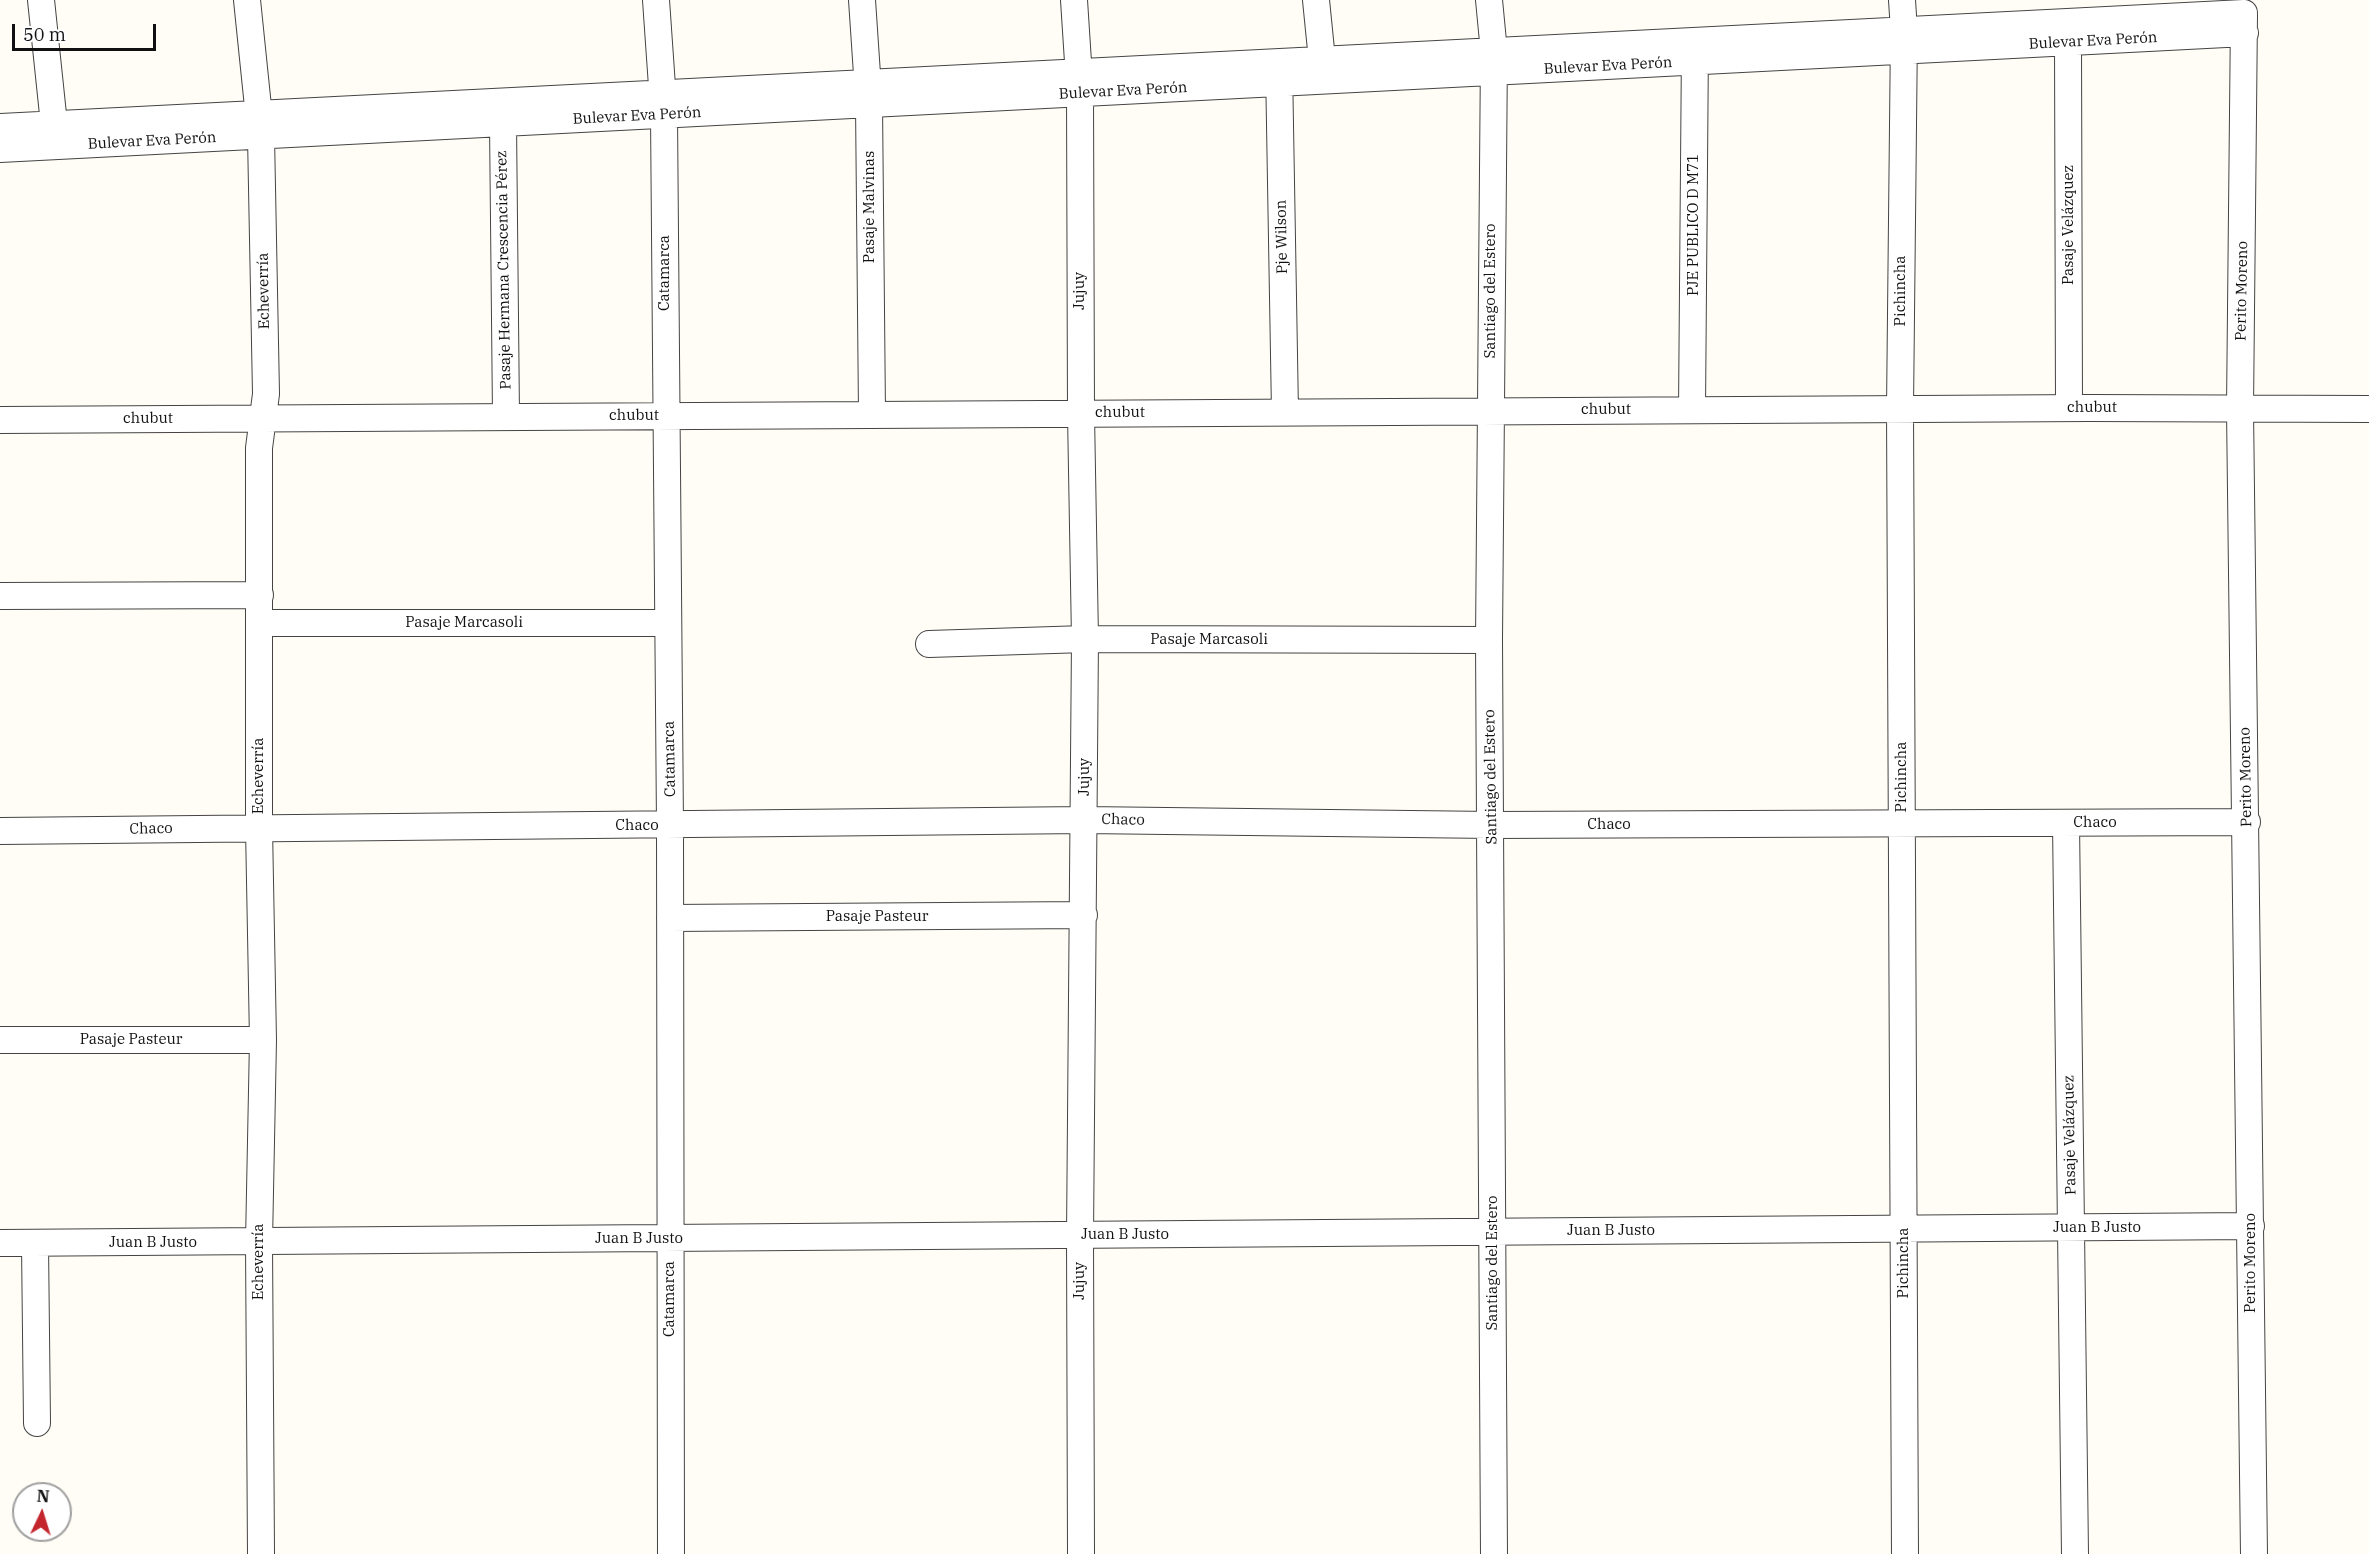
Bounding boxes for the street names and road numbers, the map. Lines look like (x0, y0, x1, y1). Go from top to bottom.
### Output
street label: Bulevar Eva Perón (2028, 29, 2158, 53)
street label: Bulevar Eva Perón (1543, 54, 1673, 78)
street label: Bulevar Eva Perón (1058, 79, 1188, 103)
street label: Bulevar Eva Perón (572, 104, 702, 128)
street label: Bulevar Eva Perón (87, 129, 217, 153)
street label: Pasaje Hermana Crescencia Pérez (493, 150, 515, 390)
street label: Pasaje Malvinas (861, 151, 879, 263)
street label: PJE PUBLICO D M71 (1685, 154, 1703, 296)
street label: Pasaje Velázquez (2060, 165, 2078, 285)
street label: Pje Wilson (1272, 200, 1292, 274)
street label: Santiago del Estero (1482, 223, 1500, 359)
street label: Catamarca (656, 235, 674, 311)
street label: Perito Moreno (2232, 241, 2252, 341)
street label: Echeverría (254, 252, 274, 330)
street label: Pichincha (1892, 256, 1910, 326)
street label: Jujuy (1071, 272, 1089, 310)
street label: chubut (2067, 399, 2117, 417)
street label: chubut (1581, 401, 1631, 419)
street label: chubut (1095, 404, 1145, 422)
street label: chubut (609, 407, 659, 425)
street label: chubut (123, 410, 173, 428)
street label: Pasaje Marcasoli (405, 614, 523, 632)
street label: Pasaje Marcasoli (1150, 631, 1268, 649)
street label: Santiago del Estero (1481, 709, 1501, 845)
street label: Catamarca (660, 721, 680, 797)
street label: Perito Moreno (2236, 727, 2256, 827)
street label: Echeverría (250, 738, 268, 814)
street label: Pichincha (1893, 742, 1911, 812)
street label: Jujuy (1076, 758, 1094, 796)
street label: Chaco (1101, 811, 1145, 829)
street label: Chaco (2073, 814, 2117, 832)
street label: Chaco (1587, 816, 1631, 834)
street label: Chaco (615, 817, 659, 835)
street label: Chaco (129, 820, 173, 838)
street label: Pasaje Pasteur (826, 908, 928, 926)
street label: Pasaje Pasteur (80, 1031, 182, 1049)
street label: Pasaje Velázquez (2060, 1075, 2080, 1195)
street label: Santiago del Estero (1484, 1195, 1502, 1331)
street label: Perito Moreno (2242, 1213, 2260, 1313)
street label: Juan B Justo (2053, 1219, 2141, 1237)
street label: Juan B Justo (1567, 1222, 1655, 1240)
street label: Echeverría (250, 1224, 268, 1300)
street label: Juan B Justo (1081, 1226, 1169, 1244)
street label: Pichincha (1895, 1228, 1913, 1298)
street label: Juan B Justo (595, 1230, 683, 1248)
street label: Juan B Justo (109, 1234, 197, 1252)
street label: Catamarca (661, 1261, 679, 1337)
street label: Jujuy (1071, 1262, 1089, 1300)

